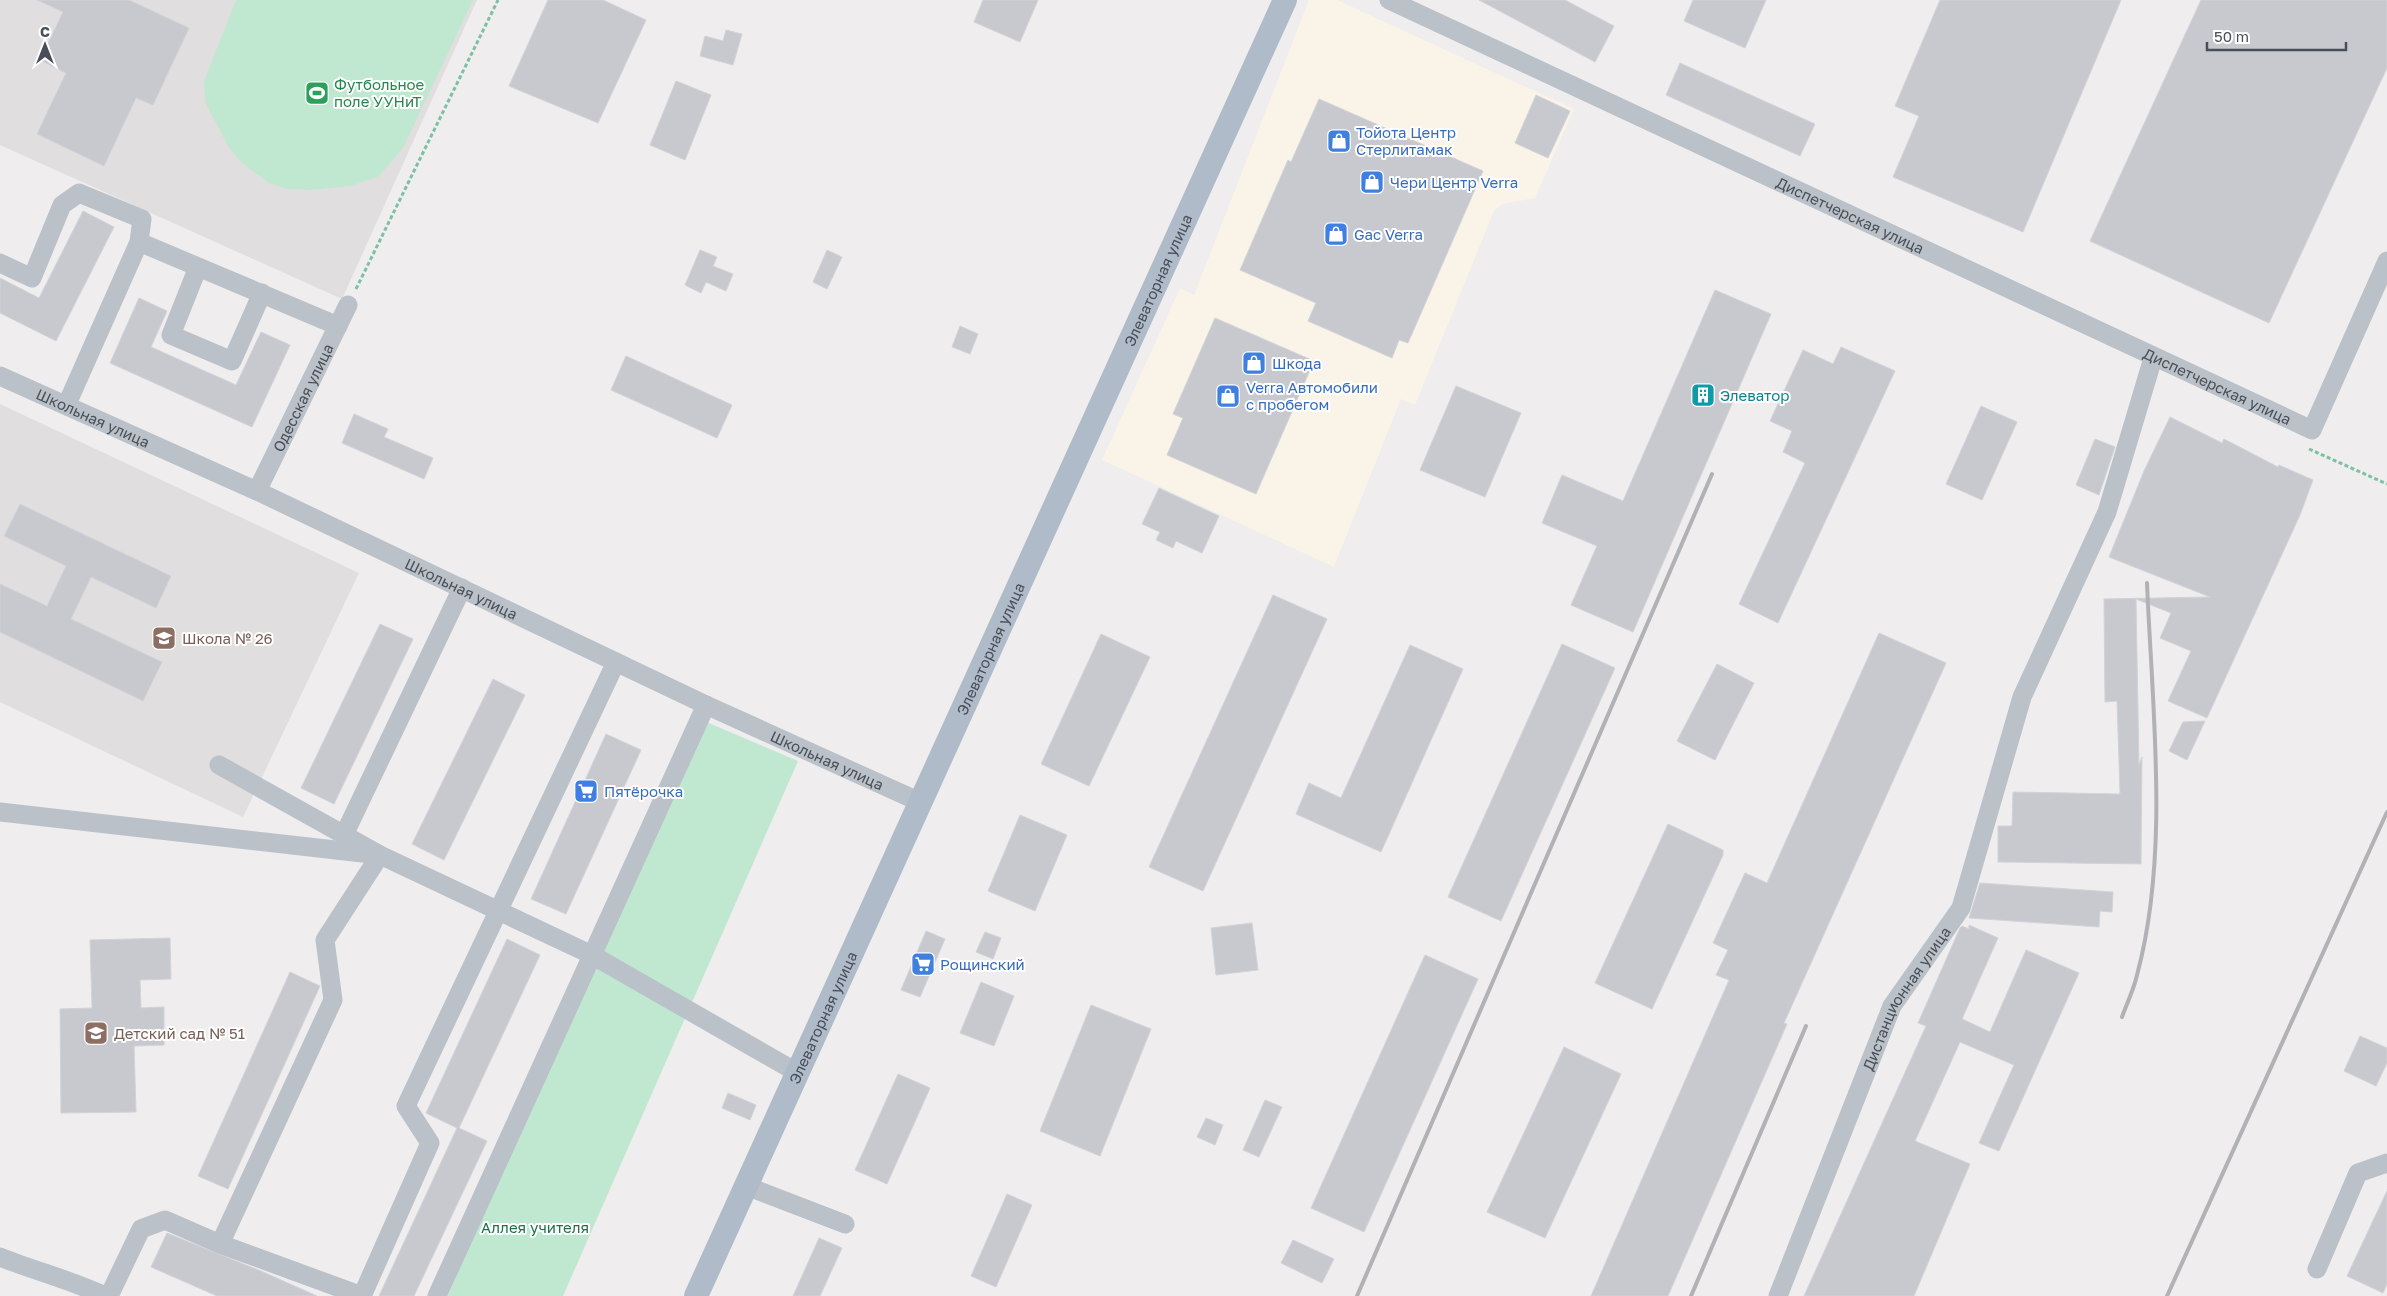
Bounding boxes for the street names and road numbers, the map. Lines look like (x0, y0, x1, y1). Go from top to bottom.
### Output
street label: Диспетчерская улица (1774, 173, 1927, 257)
street label: Элеваторная улица (1120, 211, 1196, 349)
street label: Одесская улица (269, 341, 337, 455)
street label: Диспетчерская улица (2141, 344, 2294, 428)
street label: Школьная улица (34, 384, 153, 451)
street label: Школьная улица (402, 554, 521, 623)
street label: Элеваторная улица (952, 580, 1028, 718)
street label: Школьная улица (768, 726, 887, 793)
street label: Дистанционная улица (1859, 923, 1954, 1073)
street label: Элеваторная улица (785, 948, 860, 1086)

